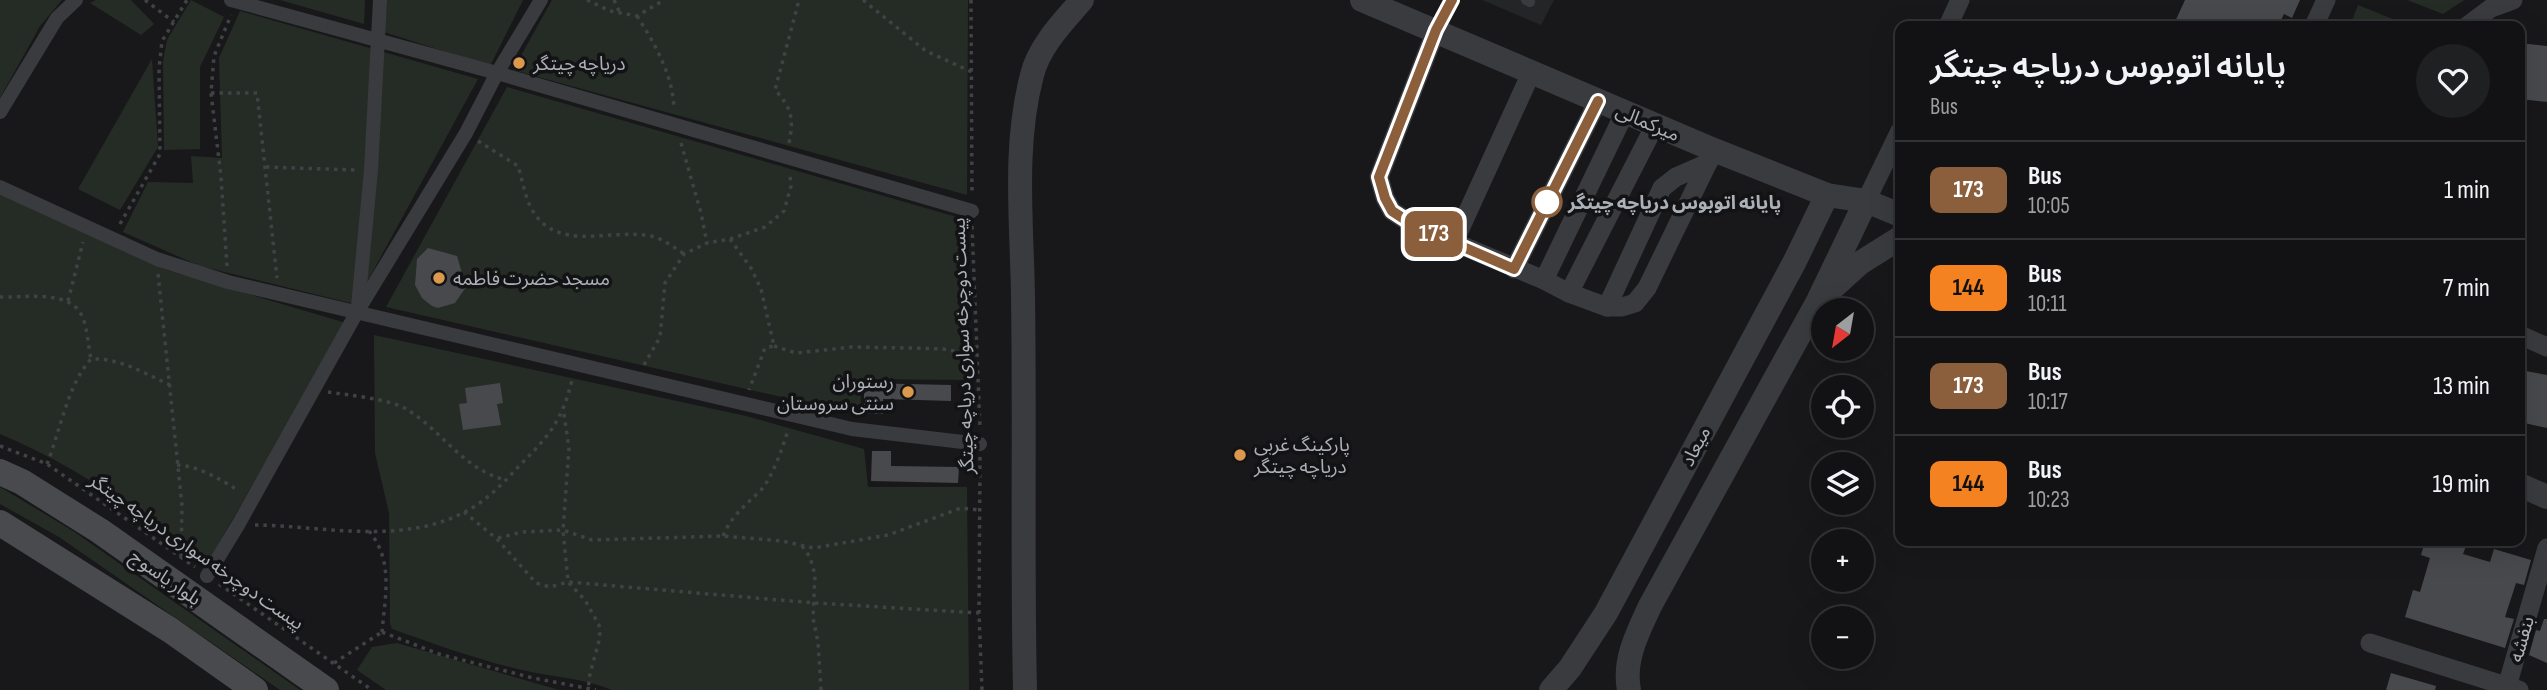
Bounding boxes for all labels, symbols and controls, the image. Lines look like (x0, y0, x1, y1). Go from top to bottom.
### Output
button: heart (2416, 44, 2490, 118)
text: پایانه اتوبوس دریاچه چیتگر (1930, 47, 2286, 87)
place label: دریاچه چیتگر (532, 53, 626, 76)
marker: دریاچه چیتگر (511, 55, 527, 71)
text: Bus (1930, 93, 1958, 121)
street label: میرکمالی (1612, 100, 1683, 147)
text: Bus (2028, 161, 2062, 192)
text: 173 (1953, 175, 1984, 204)
text: 1 min (2444, 175, 2490, 206)
marker: پایانه اتوبوس دریاچه چیتگر (1532, 187, 1562, 217)
place label: پایانه اتوبوس دریاچه چیتگر (1567, 192, 1781, 215)
text: 10:05 (2028, 192, 2070, 220)
line badge: 173 (1394, 211, 1474, 257)
street label: پیست دوچرخه سواری دریاچه چیتگر (948, 217, 980, 476)
text: 173 (1419, 219, 1449, 248)
text: Bus (2028, 259, 2062, 290)
place label: مسجد حضرت فاطمه (453, 268, 610, 291)
marker: مسجد حضرت فاطمه (431, 270, 447, 286)
text: 144 (1952, 273, 1985, 302)
text: 7 min (2443, 273, 2490, 304)
text: 10:11 (2028, 290, 2066, 318)
north arrow (1811, 298, 1874, 360)
map controls (1811, 298, 1874, 669)
text: Bus (2028, 357, 2062, 388)
place label: رستوران سنتی سروستان (777, 371, 894, 416)
text: 173 (1953, 371, 1984, 400)
text: 13 min (2433, 371, 2490, 402)
button: locate (1811, 375, 1874, 438)
marker: رستوران سنتی سروستان (900, 384, 916, 400)
text: 10:17 (2028, 388, 2068, 416)
street label: میعاد (1676, 423, 1716, 470)
place label: پارکینگ غربی دریاچه چیتگر (1253, 434, 1350, 479)
marker: پارکینگ غربی دریاچه چیتگر (1232, 447, 1248, 463)
button: layers (1811, 452, 1874, 515)
text: Bus (2028, 455, 2062, 486)
street label: پیست دوچرخه سواری دریاچه چیتگر (83, 468, 308, 636)
text: 144 (1952, 469, 1985, 498)
text: 19 min (2433, 469, 2490, 500)
text: 10:23 (2028, 486, 2070, 514)
button: + (1811, 529, 1874, 592)
street label: بلوار یاسوج (125, 545, 205, 612)
button: − (1811, 606, 1874, 669)
street label: بنفشه (2505, 614, 2540, 665)

